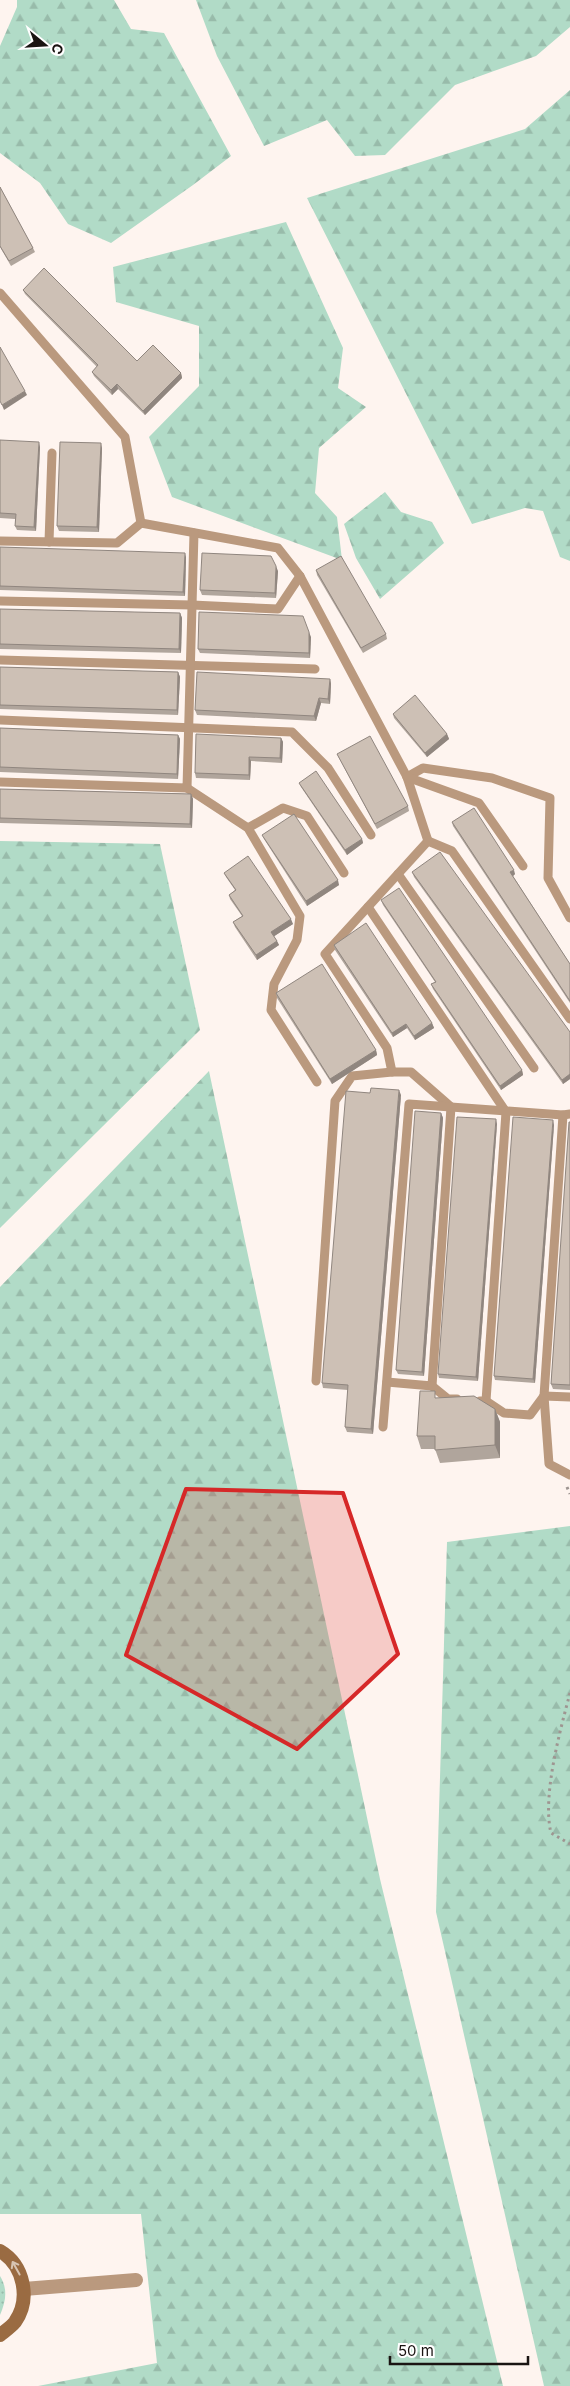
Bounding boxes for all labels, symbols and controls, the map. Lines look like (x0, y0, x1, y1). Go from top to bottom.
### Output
north arrow (20, 20, 70, 70)
text: С (48, 42, 68, 57)
one-way arrow (11, 2260, 21, 2275)
scale bar (390, 2334, 528, 2366)
text: 50 m (398, 2341, 434, 2360)

